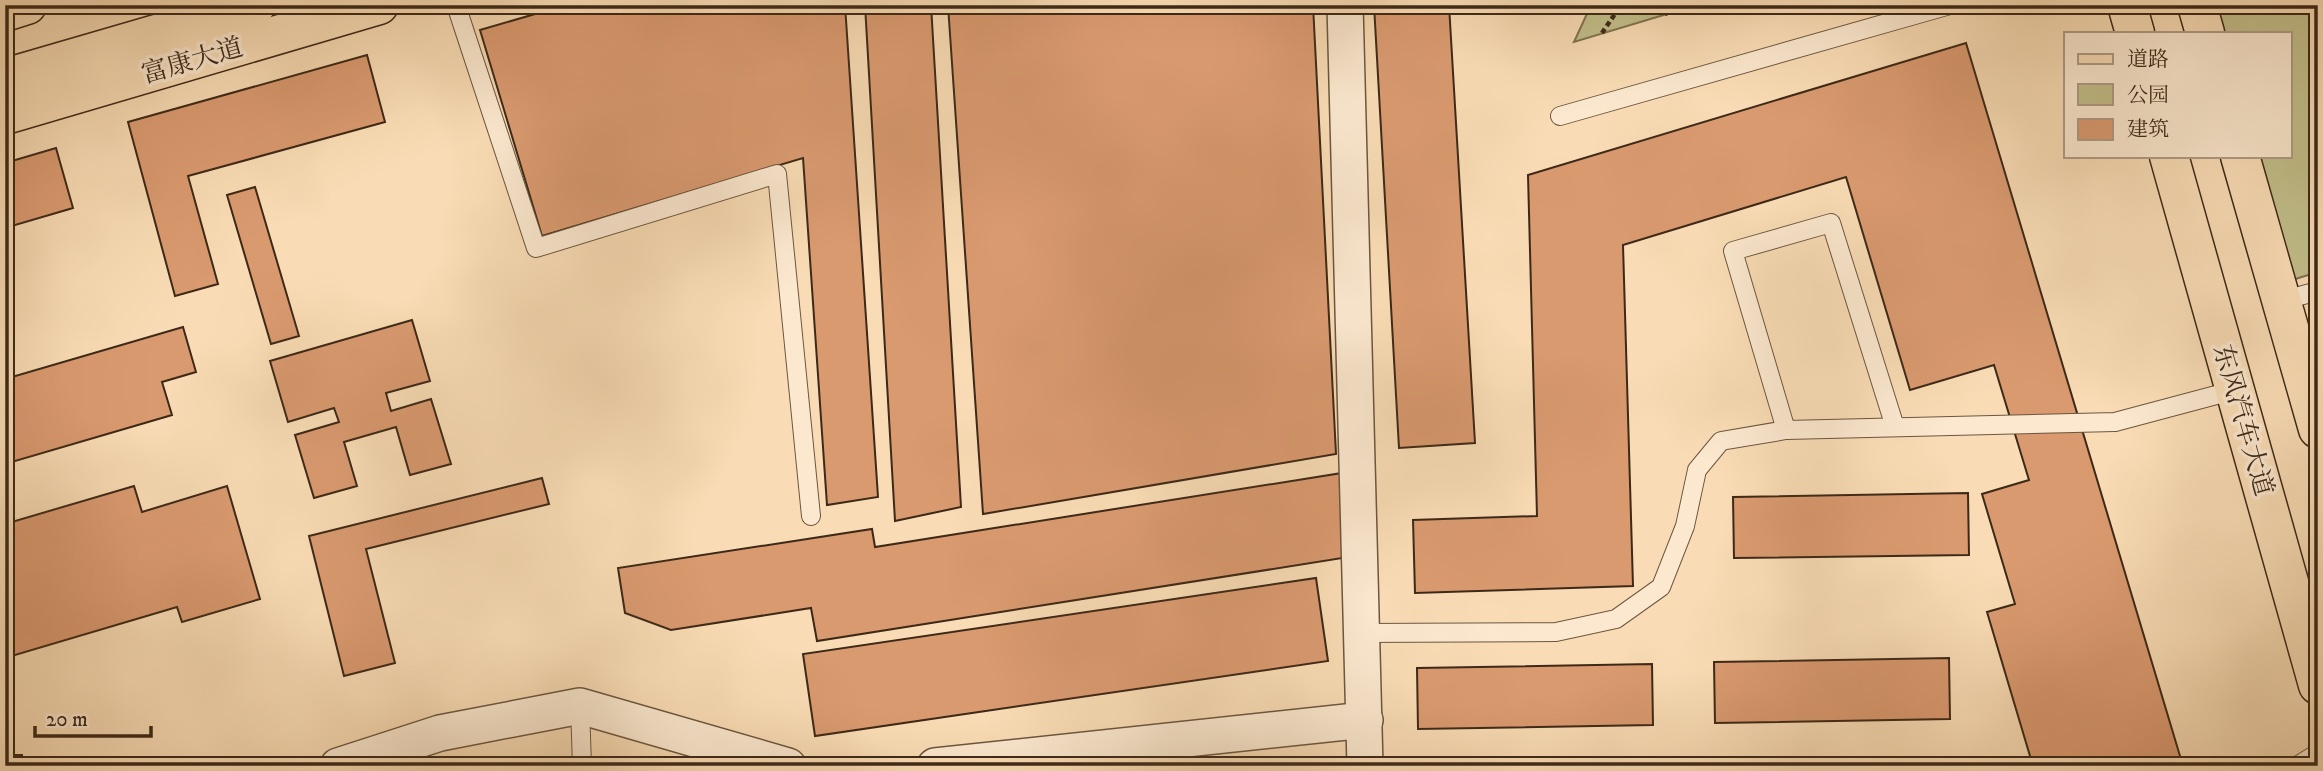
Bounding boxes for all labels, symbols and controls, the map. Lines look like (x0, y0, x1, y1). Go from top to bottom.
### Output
street label: 富康大道 (138, 31, 247, 92)
legend (2064, 32, 2292, 158)
text: 道路 (2127, 47, 2169, 73)
text: 公园 (2127, 83, 2169, 109)
text: 建筑 (2127, 117, 2169, 143)
street label: 东风汽车大道 (2205, 341, 2280, 500)
scale bar (35, 694, 150, 738)
text: 20 m (46, 707, 88, 733)

